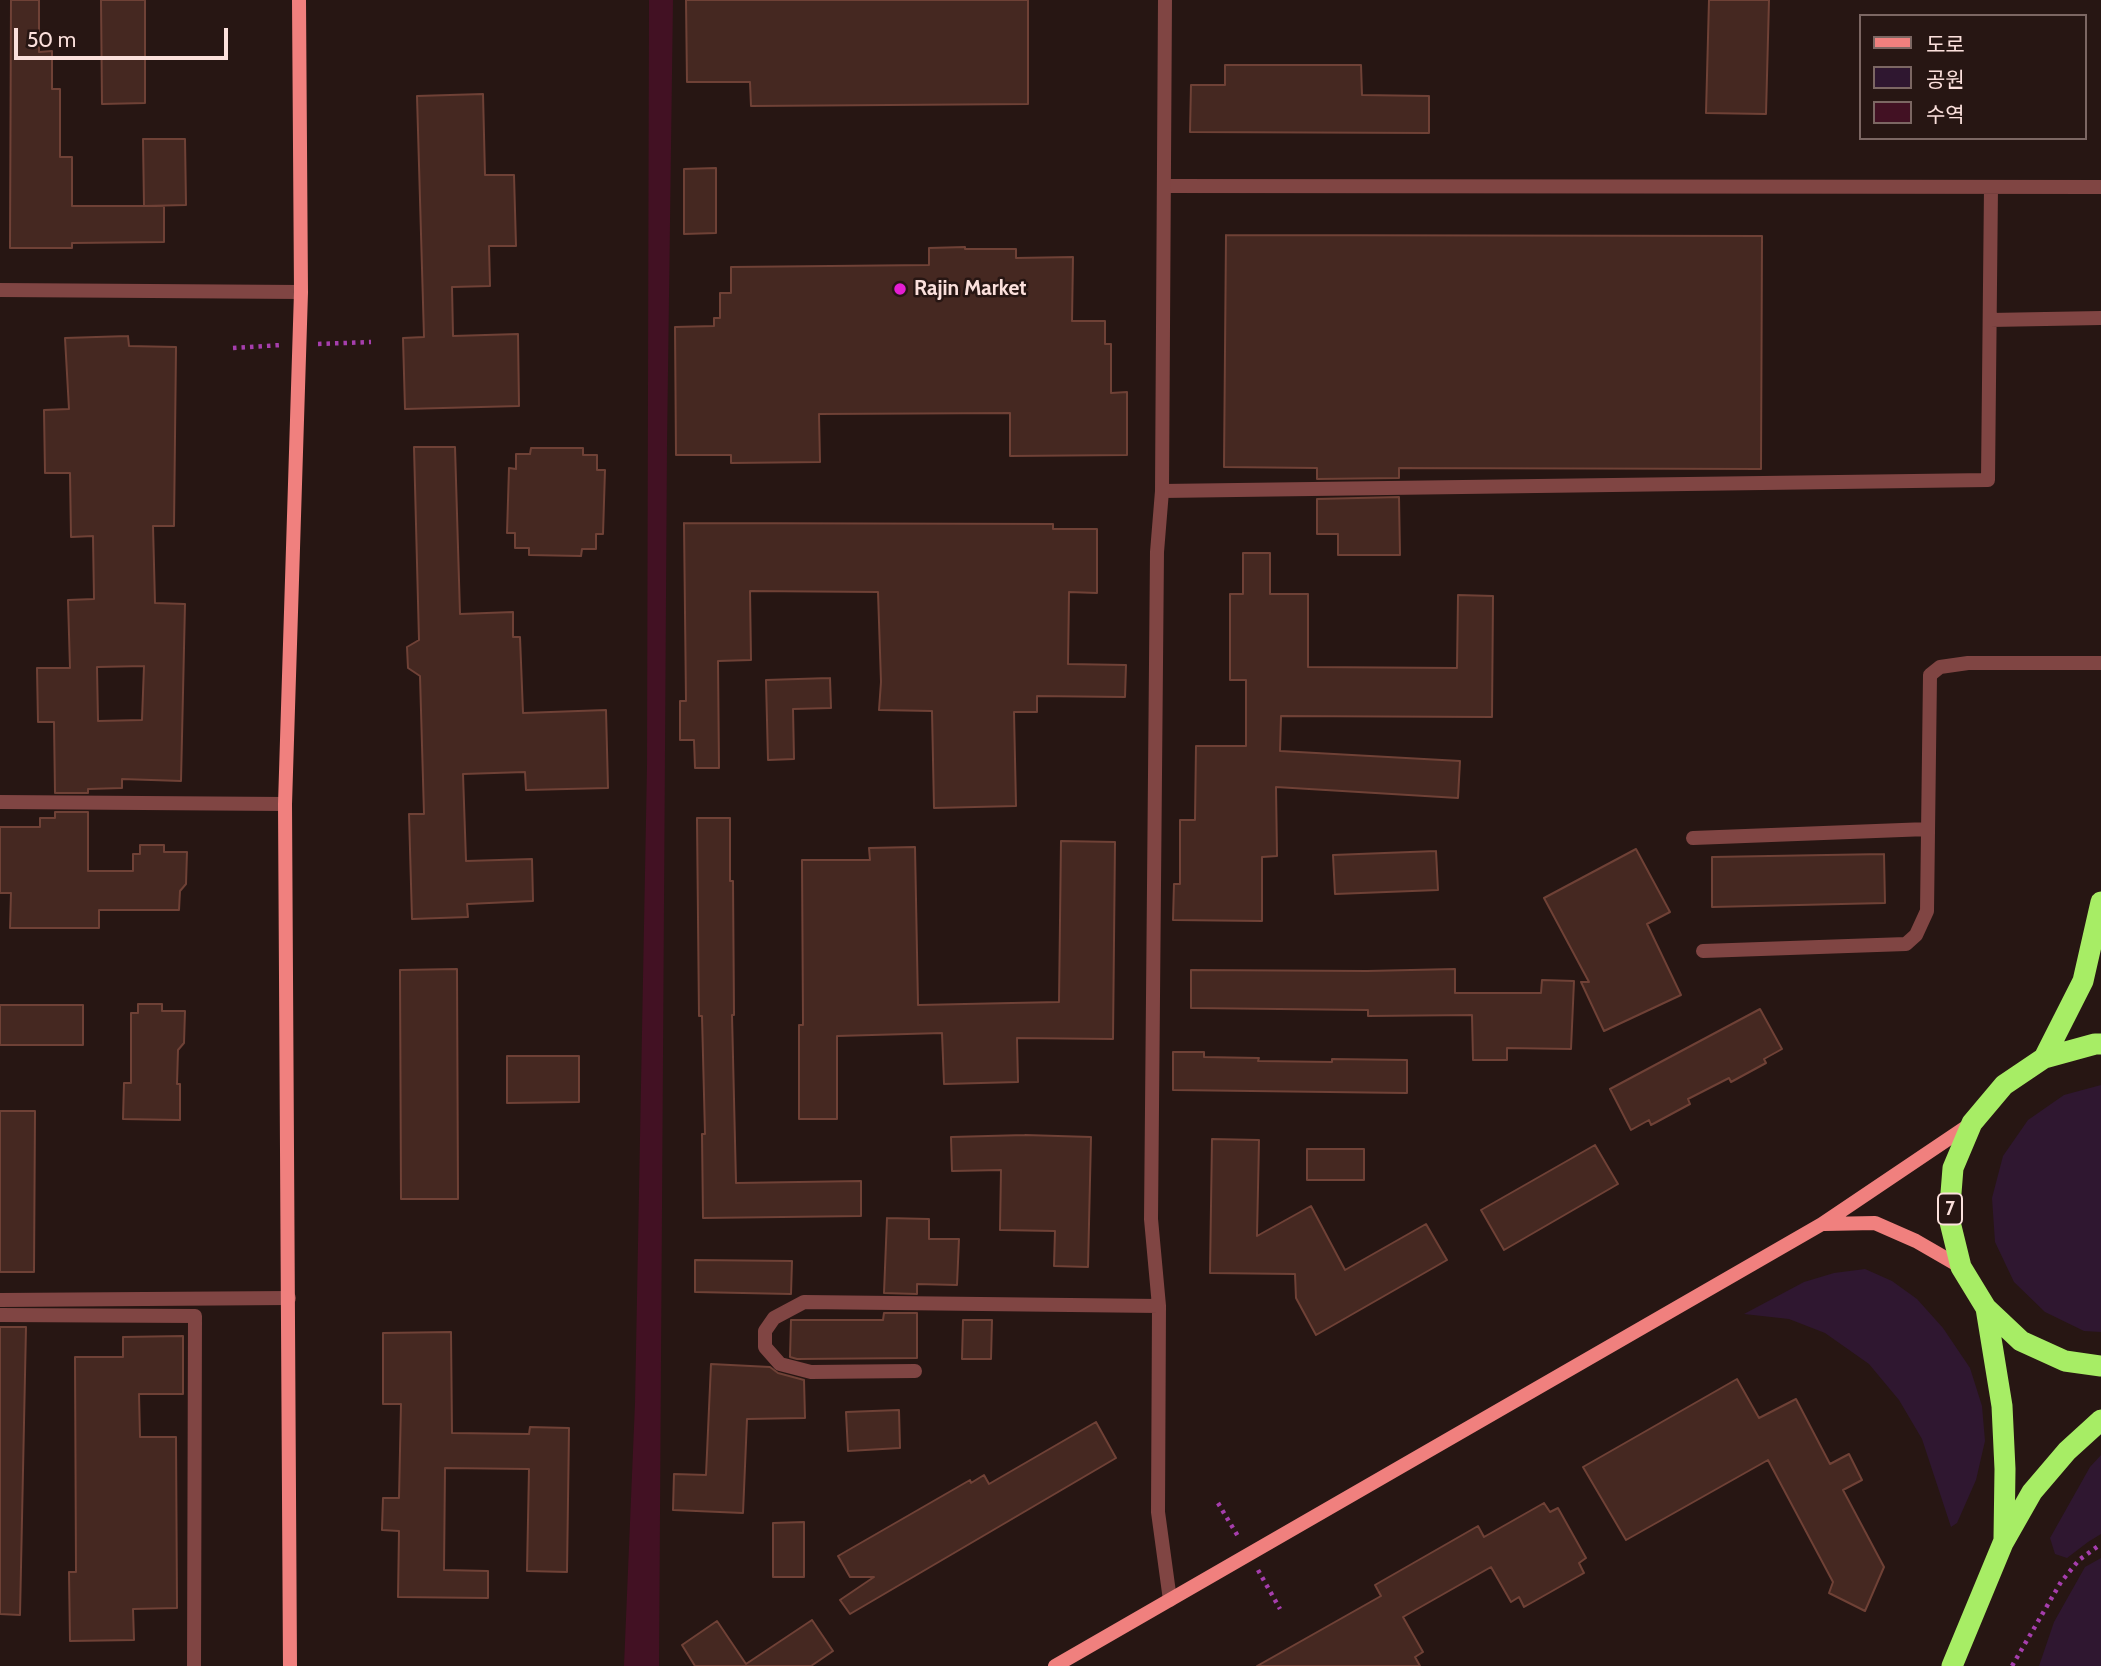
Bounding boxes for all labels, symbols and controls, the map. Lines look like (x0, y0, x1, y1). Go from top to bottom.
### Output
scale bar (18, 14, 231, 58)
legend (1860, 14, 2087, 140)
text: 50 m (27, 27, 76, 52)
text: 도로 (1926, 32, 1965, 57)
text: 공원 (1926, 67, 1965, 92)
text: 수역 (1926, 102, 1965, 127)
place label: Rajin Market (914, 276, 1026, 302)
marker: Rajin Market (892, 281, 908, 297)
road number: 7 (1938, 1194, 1962, 1224)

